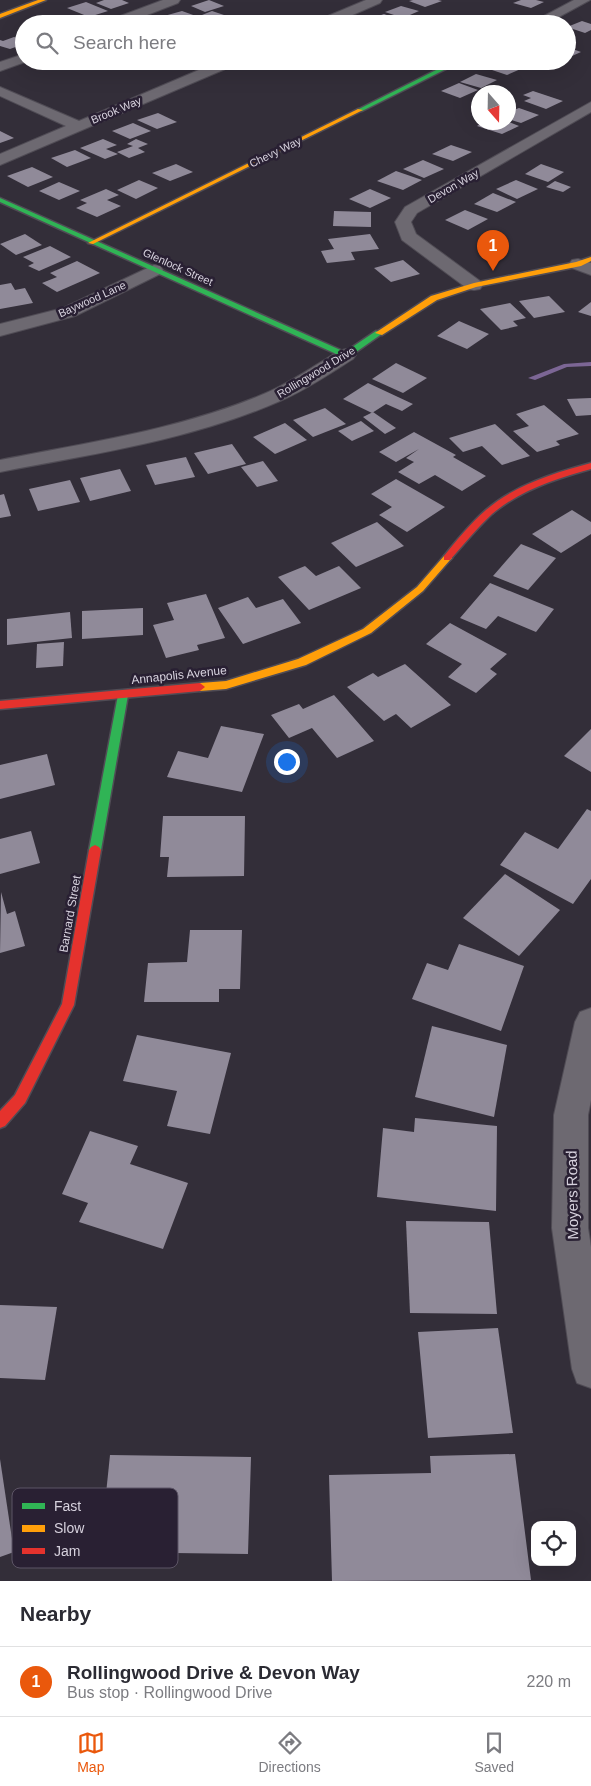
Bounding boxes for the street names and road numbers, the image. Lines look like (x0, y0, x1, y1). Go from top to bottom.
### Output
street label: Brook Way (89, 94, 143, 126)
street label: Chevy Way (247, 134, 303, 170)
street label: Devon Way (426, 166, 481, 205)
street label: Glenlock Street (141, 246, 215, 288)
street label: Baywood Lane (56, 279, 128, 319)
street label: Rollingwood Drive (275, 344, 357, 400)
street label: Annapolis Avenue (131, 663, 228, 687)
street label: Barnard Street (56, 874, 84, 954)
street label: Moyers Road (563, 1150, 581, 1240)

